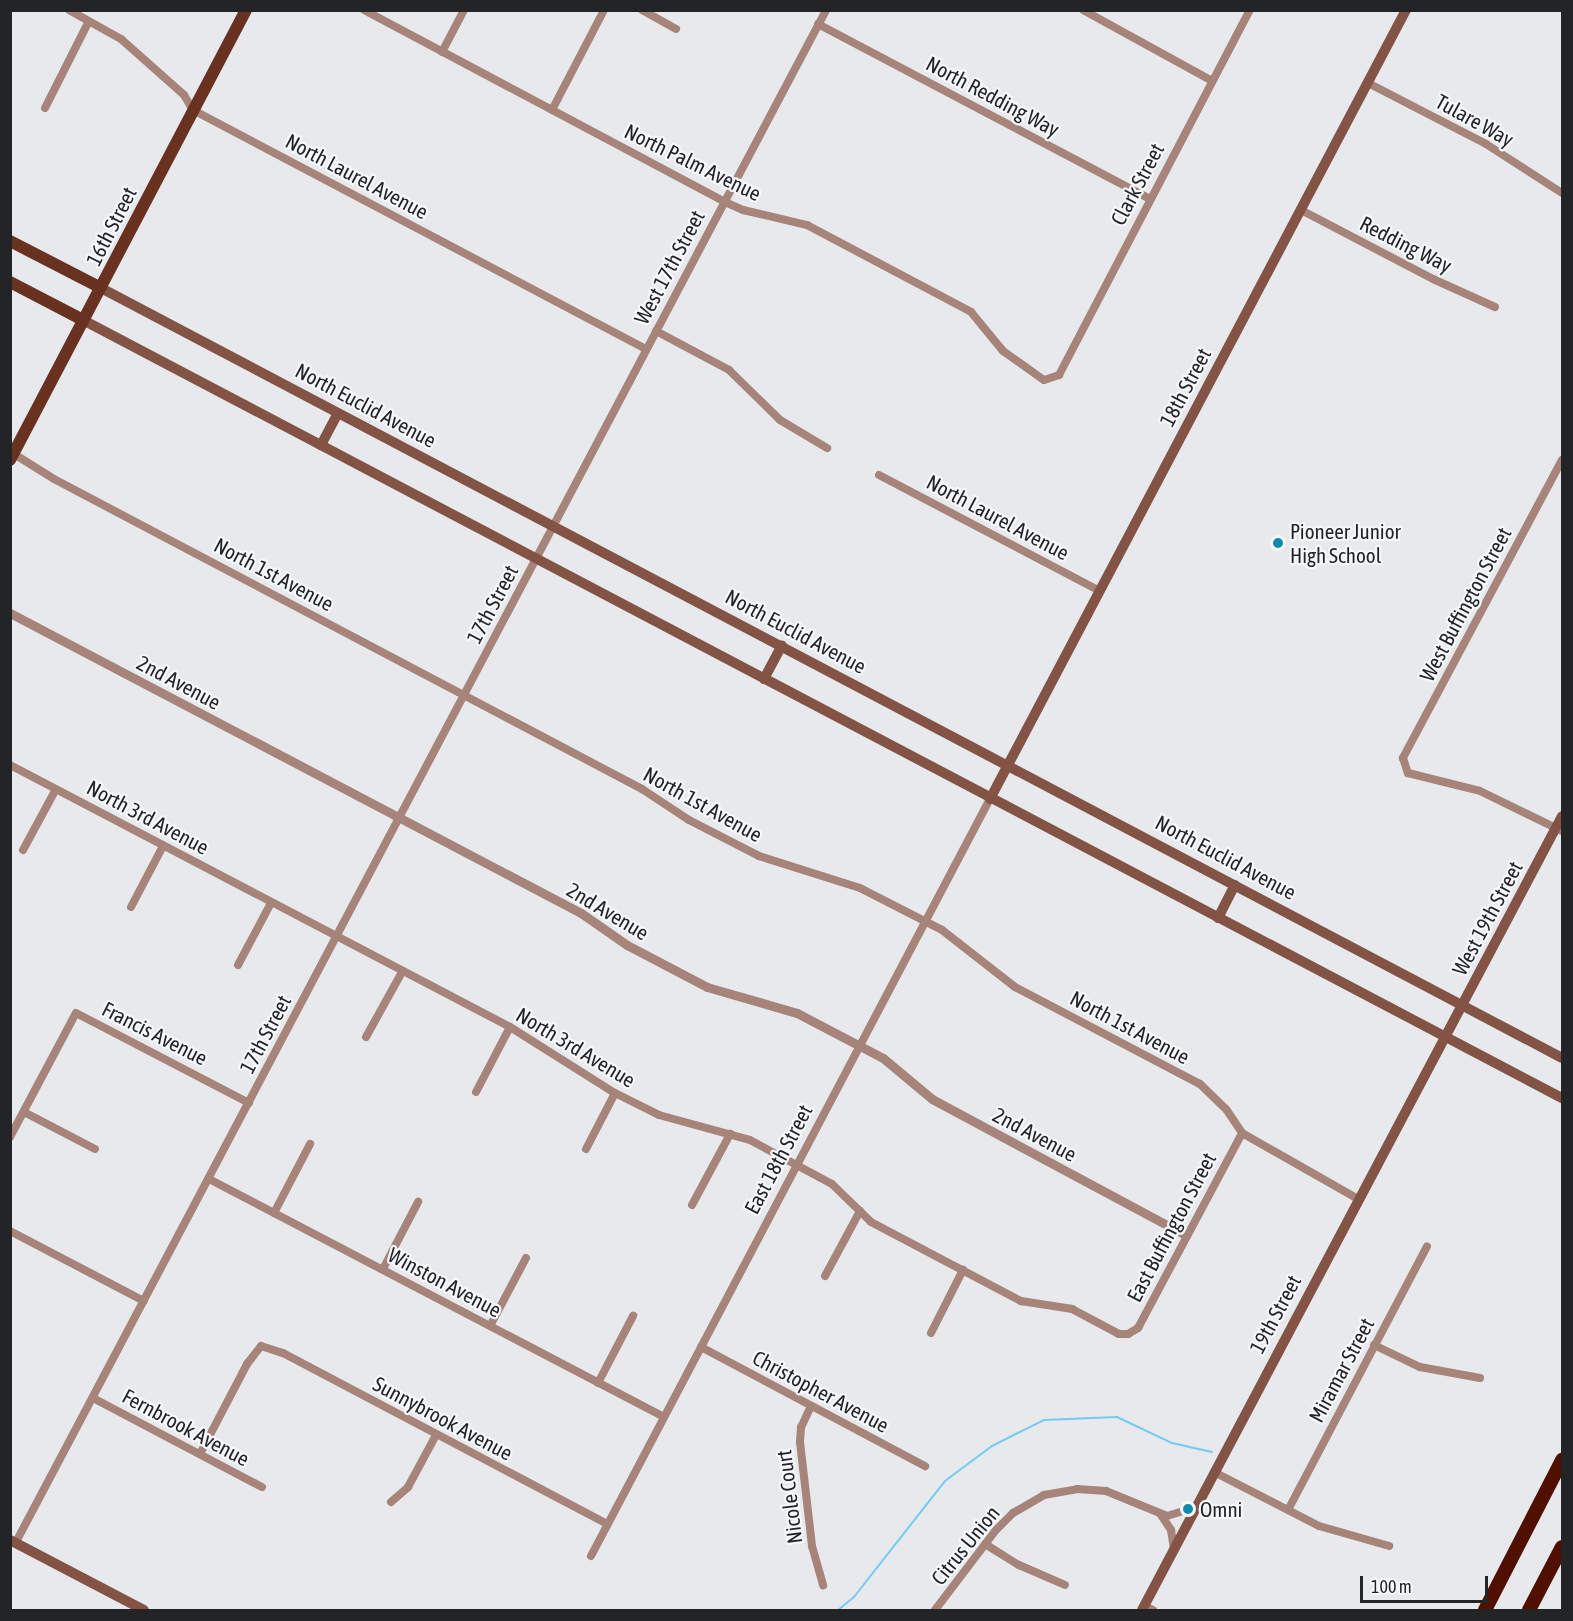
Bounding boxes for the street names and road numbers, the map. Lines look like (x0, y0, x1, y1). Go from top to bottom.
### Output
street label: North Redding Way (922, 50, 1064, 142)
street label: Tulare Way (1432, 88, 1518, 152)
street label: North Palm Avenue (621, 118, 765, 206)
street label: North Laurel Avenue (281, 128, 433, 224)
street label: Clark Street (1105, 139, 1169, 229)
street label: 16th Street (80, 182, 142, 270)
street label: West 17th Street (628, 206, 710, 328)
street label: Redding Way (1356, 210, 1456, 278)
street label: 18th Street (1154, 344, 1216, 430)
street label: North Euclid Avenue (291, 357, 441, 453)
street label: North Laurel Avenue (922, 469, 1074, 565)
street label: West Buffington Street (1414, 523, 1516, 685)
street label: North 1st Avenue (210, 532, 338, 616)
street label: 17th Street (461, 561, 523, 647)
street label: North Euclid Avenue (721, 583, 871, 679)
street label: 2nd Avenue (133, 650, 225, 714)
street label: North 1st Avenue (639, 761, 767, 847)
street label: North 3rd Avenue (83, 774, 213, 860)
street label: North Euclid Avenue (1151, 809, 1301, 905)
street label: West 19th Street (1446, 857, 1528, 979)
street label: 2nd Avenue (563, 877, 653, 945)
street label: North 1st Avenue (1066, 985, 1194, 1069)
street label: 17th Street (234, 991, 296, 1077)
street label: Francis Avenue (98, 996, 212, 1070)
street label: North 3rd Avenue (512, 1002, 640, 1092)
street label: East 18th Street (739, 1100, 817, 1218)
street label: 2nd Avenue (989, 1102, 1081, 1166)
street label: East Buffington Street (1121, 1148, 1221, 1306)
street label: Winston Avenue (384, 1242, 506, 1322)
street label: 19th Street (1244, 1271, 1306, 1357)
street label: Miramar Street (1303, 1314, 1379, 1426)
street label: Christopher Avenue (749, 1345, 893, 1437)
street label: Sunnybrook Avenue (369, 1371, 517, 1465)
street label: Fernbrook Avenue (118, 1383, 254, 1471)
street label: Nicole Court (771, 1449, 807, 1545)
street label: Citrus Union (925, 1500, 1005, 1590)

